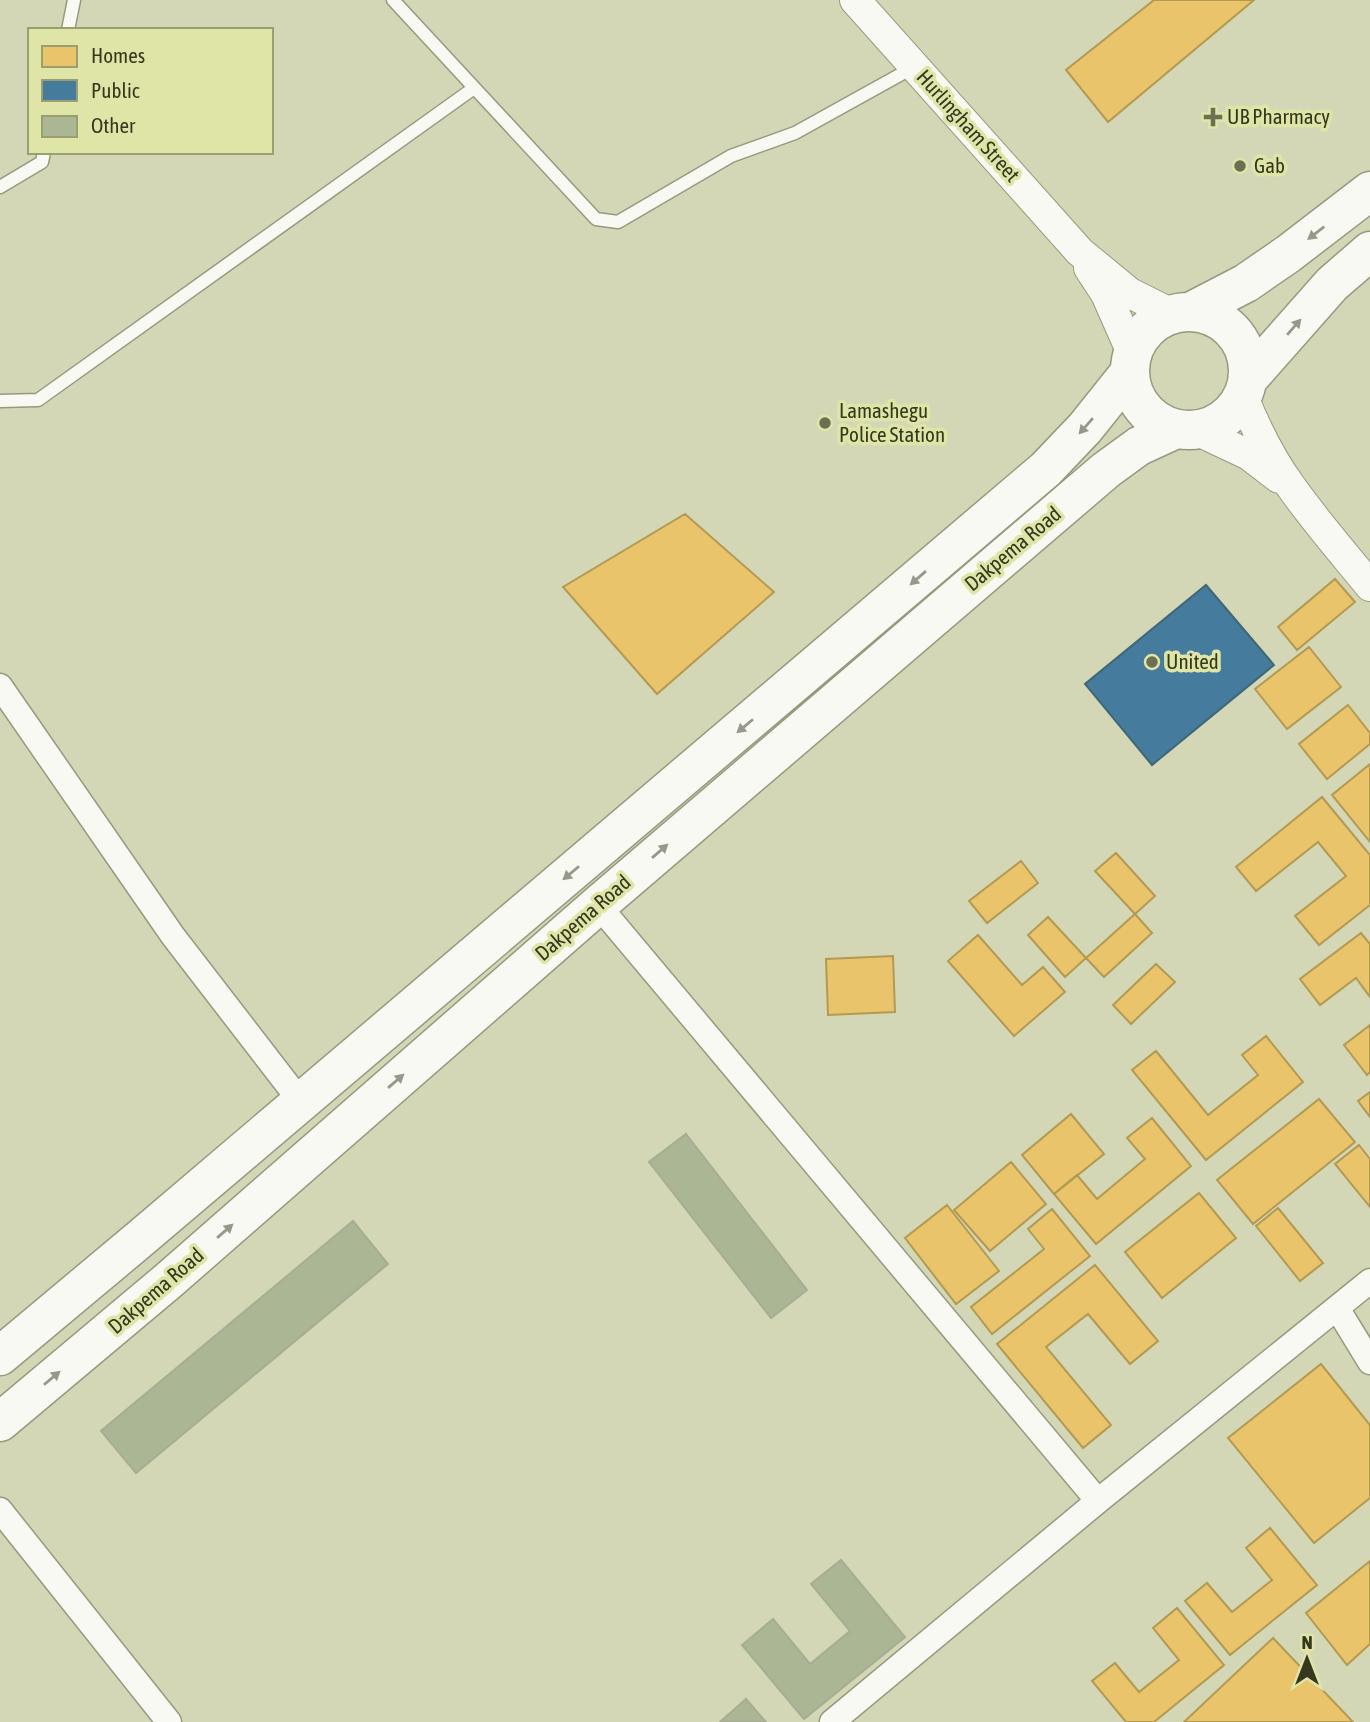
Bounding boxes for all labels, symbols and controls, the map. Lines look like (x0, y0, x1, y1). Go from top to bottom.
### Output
legend (28, 28, 273, 154)
text: Homes (91, 43, 145, 67)
street label: Hurlingham Street (912, 64, 1025, 186)
text: Public (91, 78, 140, 102)
place label: UB Pharmacy (1227, 104, 1330, 128)
marker: UB Pharmacy (1205, 109, 1221, 125)
text: Other (91, 113, 136, 137)
place label: Gab (1254, 153, 1285, 177)
marker: Gab (1232, 158, 1248, 174)
one-way arrow (1307, 226, 1325, 240)
one-way arrow (1286, 318, 1302, 336)
place label: Lamashegu Police Station (839, 398, 945, 446)
marker: Lamashegu Police Station (817, 415, 833, 431)
one-way arrow (1079, 417, 1094, 434)
street label: Dakpema Road (959, 501, 1065, 595)
one-way arrow (909, 570, 927, 586)
place label: United (1166, 649, 1219, 673)
marker: United (1144, 654, 1160, 670)
one-way arrow (736, 718, 754, 733)
one-way arrow (652, 844, 669, 859)
one-way arrow (563, 865, 580, 880)
street label: Dakpema Road (530, 869, 635, 965)
one-way arrow (388, 1074, 405, 1089)
one-way arrow (217, 1224, 234, 1239)
street label: Dakpema Road (103, 1242, 208, 1338)
one-way arrow (43, 1371, 61, 1386)
north arrow (1272, 1624, 1342, 1694)
text: N (1301, 1631, 1313, 1653)

